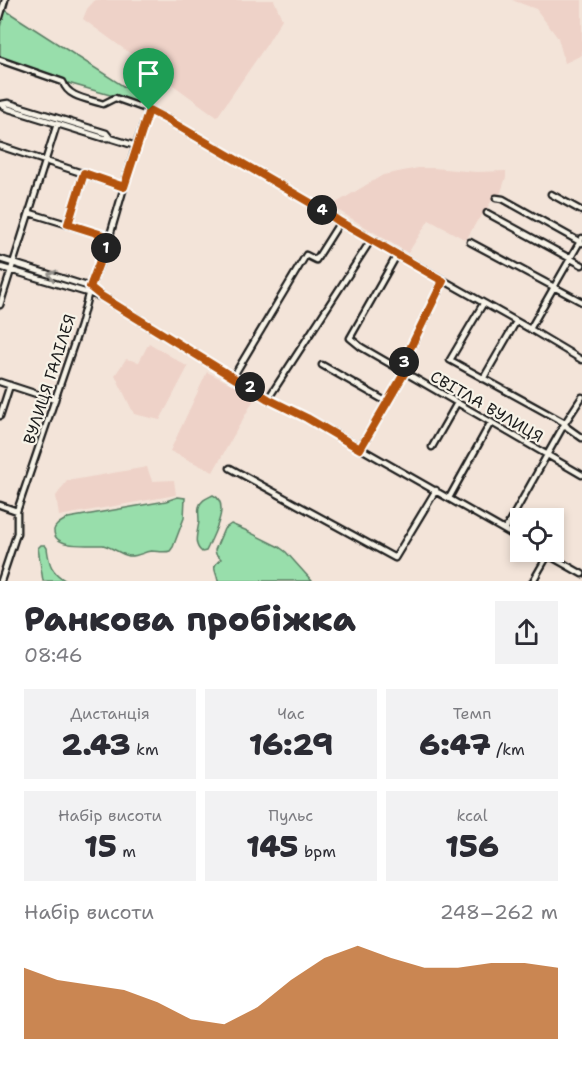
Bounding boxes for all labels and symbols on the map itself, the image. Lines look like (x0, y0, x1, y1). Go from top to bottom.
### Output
pin (123, 48, 174, 110)
pin: 4 (307, 195, 337, 225)
pin: 1 (91, 233, 121, 263)
one-way arrow (47, 270, 58, 282)
street label: ВУЛИЦЯ ГАЛІЛЕЯ (19, 311, 80, 447)
pin: 3 (389, 347, 419, 377)
street label: СВІТЛА ВУЛИЦЯ (427, 366, 547, 447)
pin: 2 (235, 372, 265, 402)

